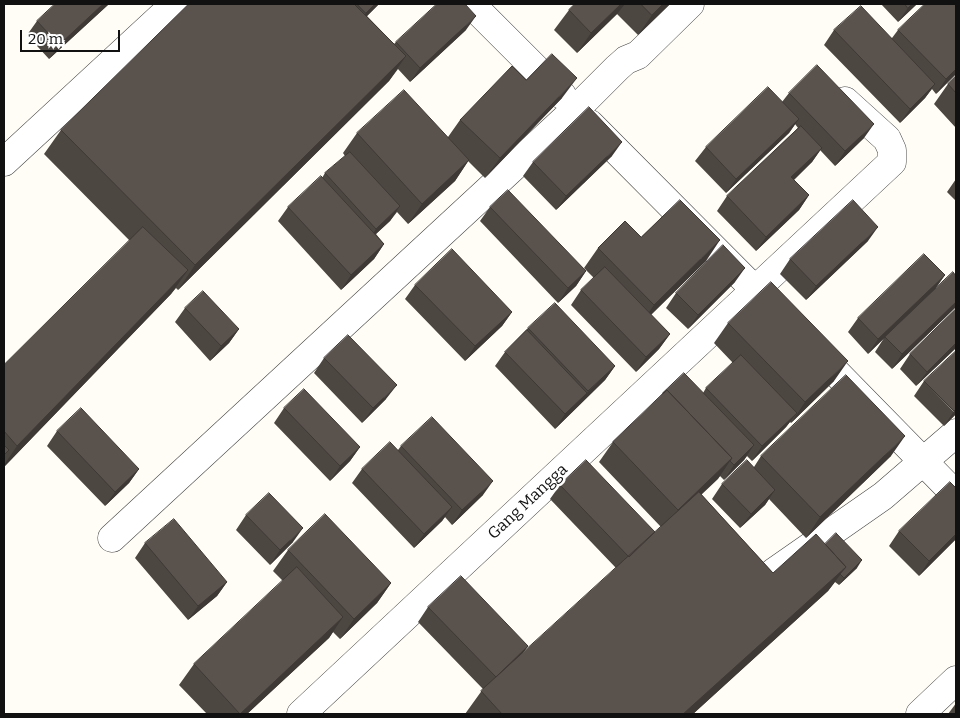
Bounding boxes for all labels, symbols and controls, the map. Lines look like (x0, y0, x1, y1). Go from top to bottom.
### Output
scale bar (22, 20, 122, 52)
text: 20 m (28, 30, 63, 48)
street label: Gang Mangga (484, 460, 572, 544)

